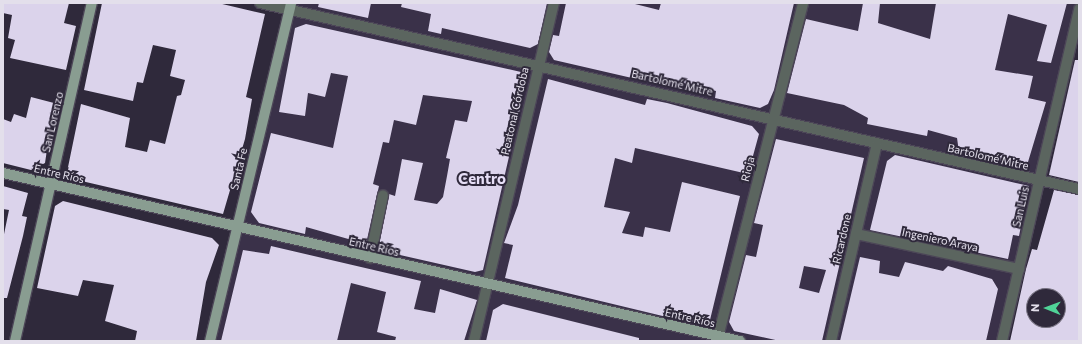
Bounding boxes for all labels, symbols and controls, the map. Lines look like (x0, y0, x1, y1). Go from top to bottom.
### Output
street label: Peatonal Córdoba (498, 66, 532, 156)
street label: Bartolomé Mitre (630, 67, 714, 99)
street label: San Lorenzo (40, 90, 66, 154)
street label: Bartolomé Mitre (946, 141, 1030, 173)
street label: Santa Fe (228, 147, 250, 191)
street label: Rioja (739, 155, 757, 183)
street label: Entre Ríos (33, 162, 85, 186)
district label: Centro (458, 170, 506, 188)
street label: San Luis (1010, 186, 1032, 228)
street label: Ricardone (830, 213, 854, 265)
street label: Ingeniero Araya (901, 225, 979, 255)
street label: Entre Ríos (348, 235, 400, 259)
north arrow (1026, 288, 1066, 328)
text: N (1028, 304, 1041, 312)
street label: Entre Ríos (664, 306, 716, 330)

